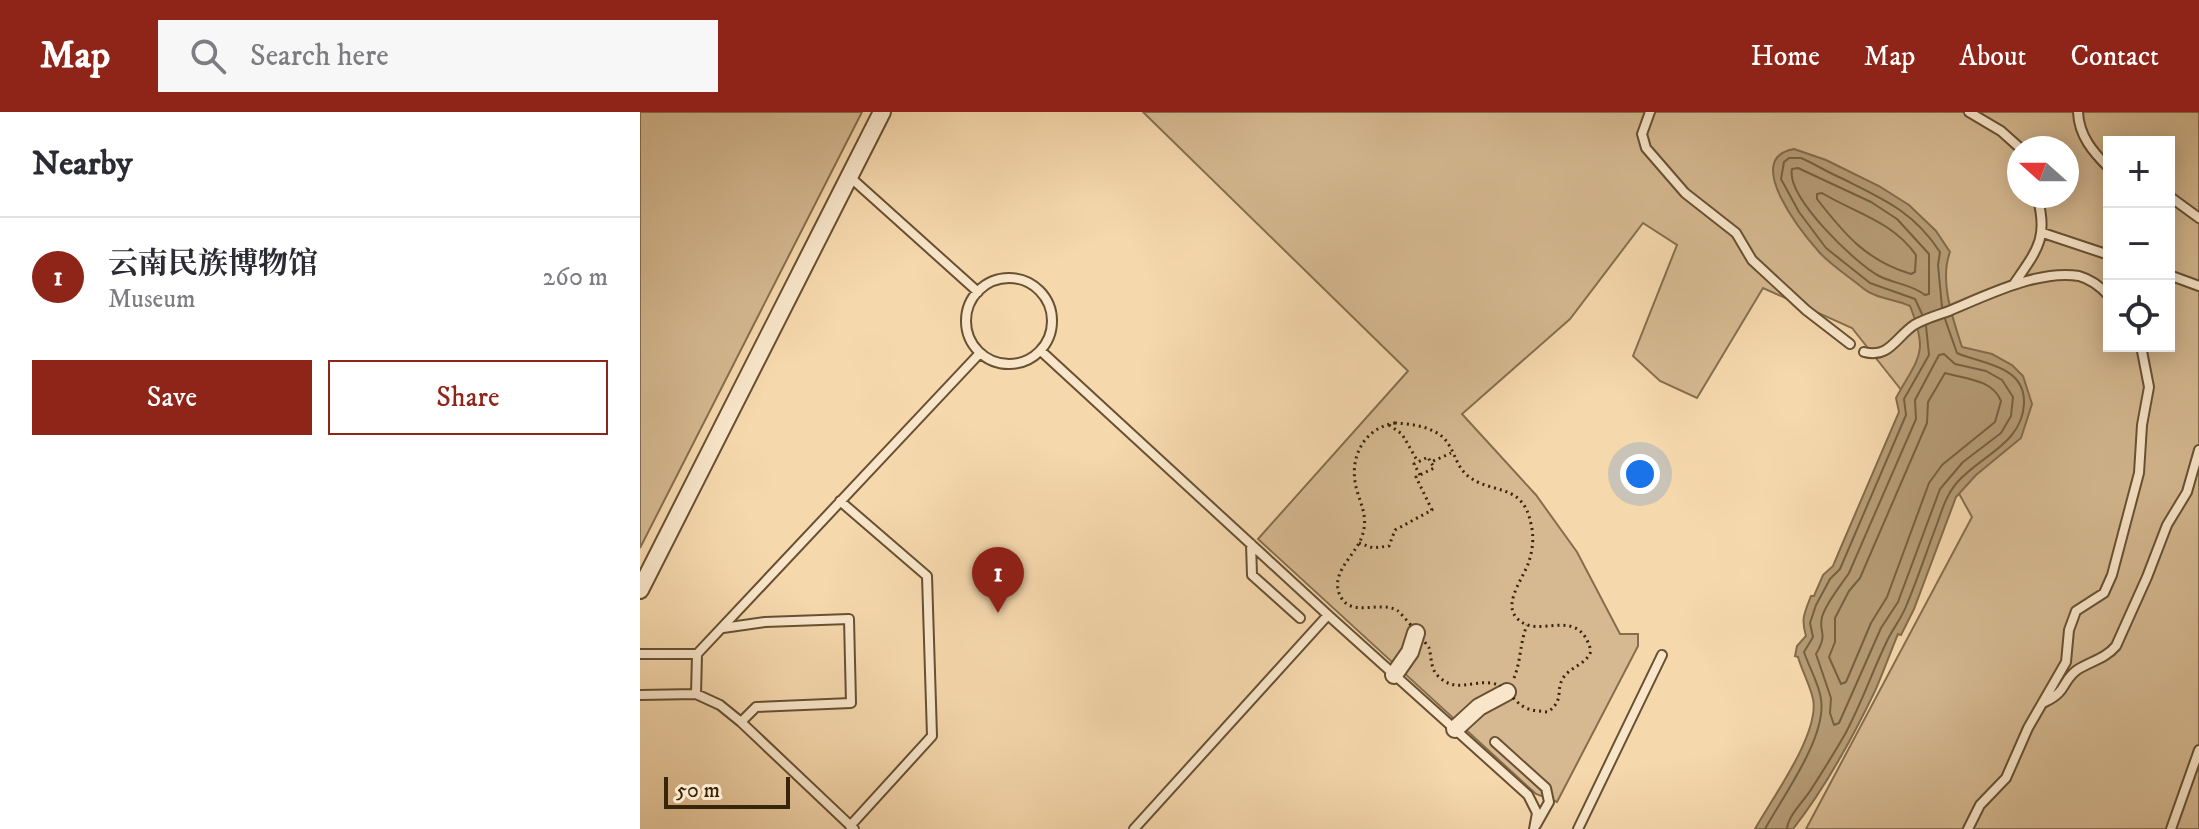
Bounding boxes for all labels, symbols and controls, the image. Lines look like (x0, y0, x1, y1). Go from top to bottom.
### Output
search box (158, 20, 718, 92)
text: Map (40, 32, 110, 80)
icon: search (186, 34, 230, 78)
text: Search here (250, 38, 389, 75)
text: Home (1751, 39, 1820, 74)
text: Map (1864, 39, 1915, 74)
text: About (1959, 39, 2026, 74)
text: Contact (2070, 39, 2159, 74)
north arrow (2007, 136, 2079, 208)
map controls (2103, 136, 2175, 352)
button: + (2103, 136, 2175, 208)
text: Nearby (32, 143, 133, 185)
button: − (2103, 208, 2175, 280)
text: 云南民族博物馆 (108, 246, 318, 283)
text: 1 (53, 261, 63, 294)
text: 260 m (543, 261, 608, 294)
button: locate (2103, 280, 2175, 352)
text: Museum (108, 283, 195, 316)
button: Save (32, 360, 312, 435)
button: Share (328, 360, 608, 435)
your location (1620, 454, 1660, 494)
pin: 1 (972, 547, 1024, 613)
scale bar (664, 773, 790, 809)
text: 50 m (676, 777, 720, 804)

